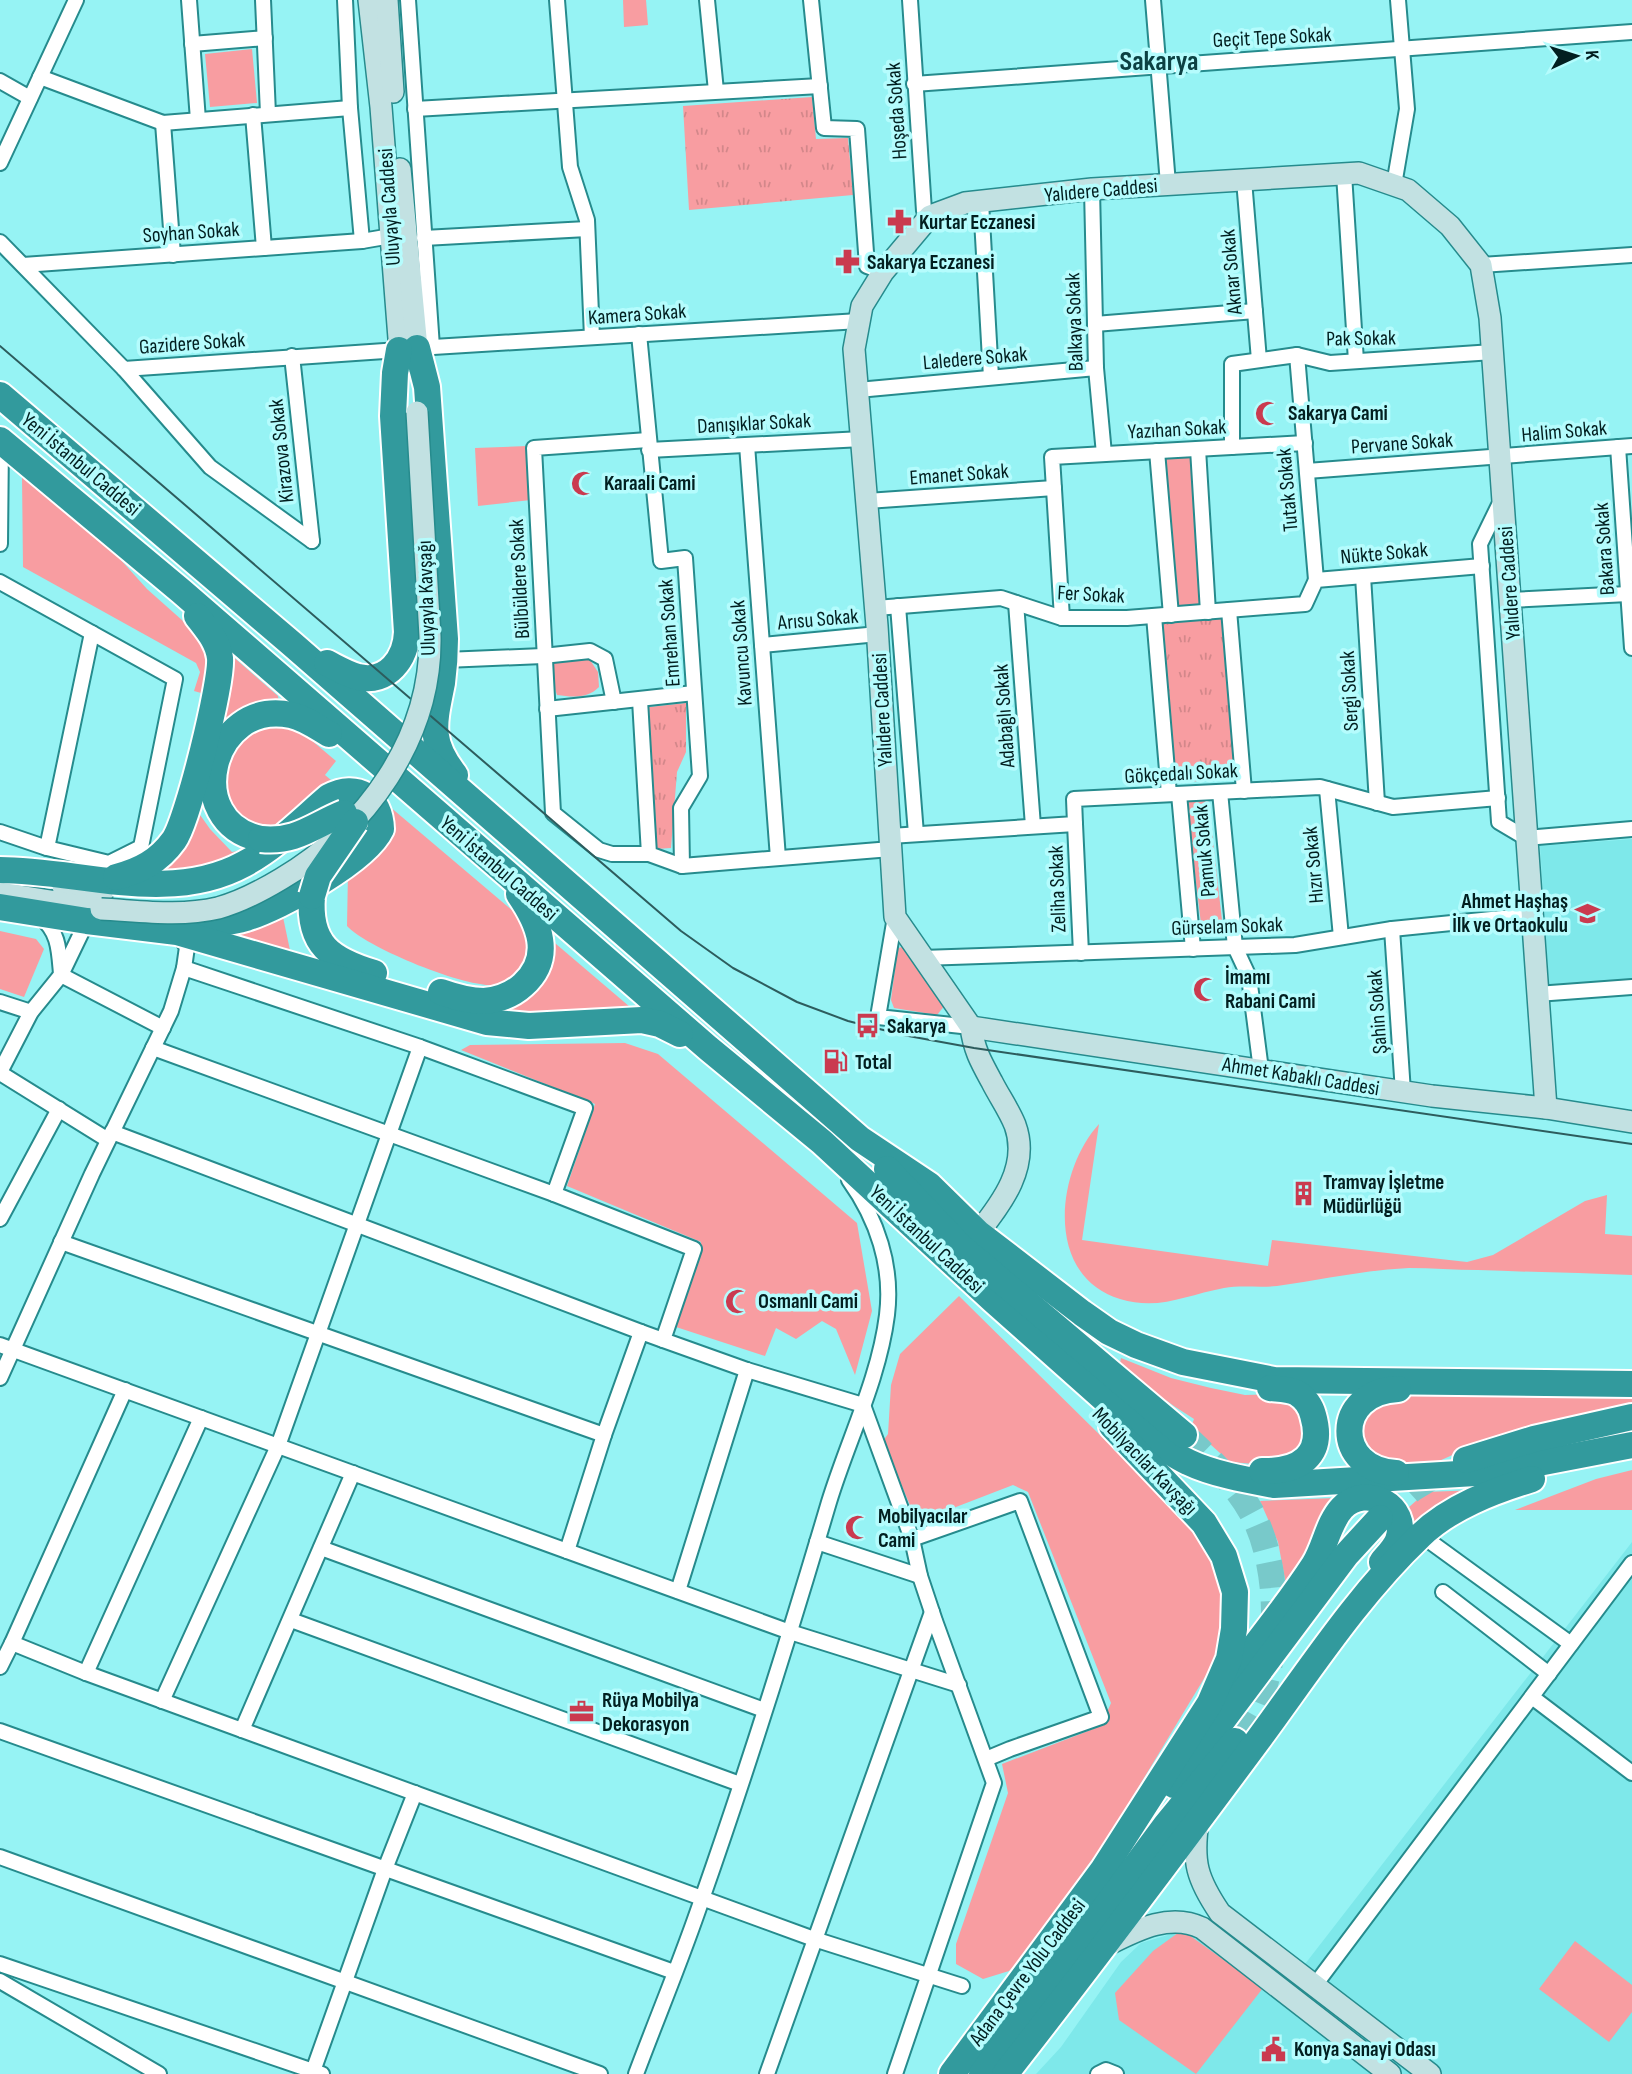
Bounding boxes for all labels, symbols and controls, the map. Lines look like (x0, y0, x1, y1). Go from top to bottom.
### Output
north arrow (1541, 21, 1611, 91)
street label: Geçit Tepe Sokak (1212, 22, 1332, 53)
district label: Sakarya (1120, 45, 1198, 78)
text: K (1580, 49, 1603, 61)
street label: Hoşeda Sokak (881, 62, 912, 160)
street label: Uluyayla Caddesi (373, 147, 406, 266)
street label: Yalıdere Caddesi (1043, 173, 1159, 208)
pharmacy icon: Kurtar Eczanesi (885, 208, 913, 236)
place label: Kurtar Eczanesi (919, 210, 1035, 235)
street label: Soyhan Sokak (142, 217, 240, 248)
street label: Aknar Sokak (1215, 228, 1248, 317)
pharmacy icon: Sakarya Eczanesi (833, 248, 861, 276)
place label: Sakarya Eczanesi (867, 250, 995, 275)
street label: Balkaya Sokak (1060, 272, 1089, 372)
street label: Kamera Sokak (587, 299, 687, 330)
street label: Pak Sokak (1326, 325, 1396, 352)
street label: Gazidere Sokak (138, 327, 246, 360)
street label: Laledere Sokak (922, 341, 1028, 376)
street label: Kirazova Sokak (264, 398, 299, 504)
mosque icon: Sakarya Cami (1254, 399, 1282, 427)
place label: Sakarya Cami (1288, 401, 1388, 426)
street label: Yeni İstanbul Caddesi (16, 407, 145, 521)
street label: Danışıklar Sokak (697, 408, 812, 439)
street label: Yazıhan Sokak (1127, 414, 1227, 445)
street label: Halim Sokak (1520, 415, 1608, 448)
street label: Pervane Sokak (1350, 427, 1454, 460)
street label: Tutak Sokak (1271, 447, 1304, 533)
street label: Emanet Sokak (909, 459, 1009, 490)
mosque icon: Karaali Cami (570, 469, 598, 497)
place label: Karaali Cami (604, 471, 696, 496)
street label: Bakara Sokak (1589, 502, 1620, 596)
street label: Bülbüldere Sokak (504, 518, 535, 640)
street label: Yalıdere Caddesi (1493, 525, 1526, 641)
street label: Nükte Sokak (1339, 537, 1429, 570)
street label: Uluyayla Kavşağı (412, 540, 441, 656)
street label: Emrehan Sokak (653, 578, 686, 687)
street label: Fer Sokak (1057, 580, 1125, 609)
street label: Kavuncu Sokak (725, 599, 758, 706)
street label: Arısu Sokak (776, 604, 859, 636)
street label: Sergi Sokak (1335, 650, 1364, 732)
street label: Yalıdere Caddesi (867, 653, 898, 767)
street label: Adabağlı Sokak (988, 663, 1021, 770)
street label: Gökçedalı Sokak (1124, 758, 1238, 789)
street label: Pamuk Sokak (1188, 804, 1221, 898)
street label: Yeni İstanbul Caddesi (435, 811, 563, 926)
street label: Hızır Sokak (1298, 825, 1329, 905)
street label: Zeliha Sokak (1043, 845, 1072, 933)
place label: Ahmet Haşhaş İlk ve Ortaokulu (1452, 889, 1568, 938)
school or university icon: Ahmet Haşhaş İlk ve Ortaokulu (1574, 899, 1602, 927)
street label: Gürselam Sokak (1171, 912, 1283, 941)
place label: İmamı Rabani Cami (1225, 965, 1316, 1014)
street label: Şahin Sokak (1362, 969, 1393, 1055)
mosque icon: İmamı Rabani Cami (1191, 975, 1219, 1003)
bus stop icon: Sakarya (853, 1012, 881, 1040)
place label: Sakarya (887, 1014, 946, 1039)
fuel station icon: Total (821, 1048, 849, 1076)
place label: Total (855, 1050, 892, 1075)
street label: Ahmet Kabaklı Caddesi (1220, 1052, 1381, 1101)
place label: Tramvay İşletme Müdürlüğü (1323, 1170, 1444, 1219)
street label: Yeni İstanbul Caddesi (864, 1180, 989, 1299)
building icon: Tramvay İşletme Müdürlüğü (1289, 1180, 1317, 1208)
mosque icon: Osmanlı Cami (724, 1287, 752, 1315)
place label: Osmanlı Cami (758, 1289, 858, 1314)
street label: Mobilyacılar Kavşağı (1087, 1402, 1202, 1521)
place label: Mobilyacılar Cami (878, 1504, 968, 1553)
mosque icon: Mobilyacılar Cami (844, 1514, 872, 1542)
place label: Rüya Mobilya Dekorasyon (602, 1688, 699, 1737)
office icon: Rüya Mobilya Dekorasyon (568, 1698, 596, 1726)
street label: Adana Çevre Yolu Caddesi (963, 1894, 1091, 2052)
public building icon: Konya Sanayi Odası (1260, 2035, 1288, 2063)
place label: Konya Sanayi Odası (1294, 2037, 1436, 2062)

